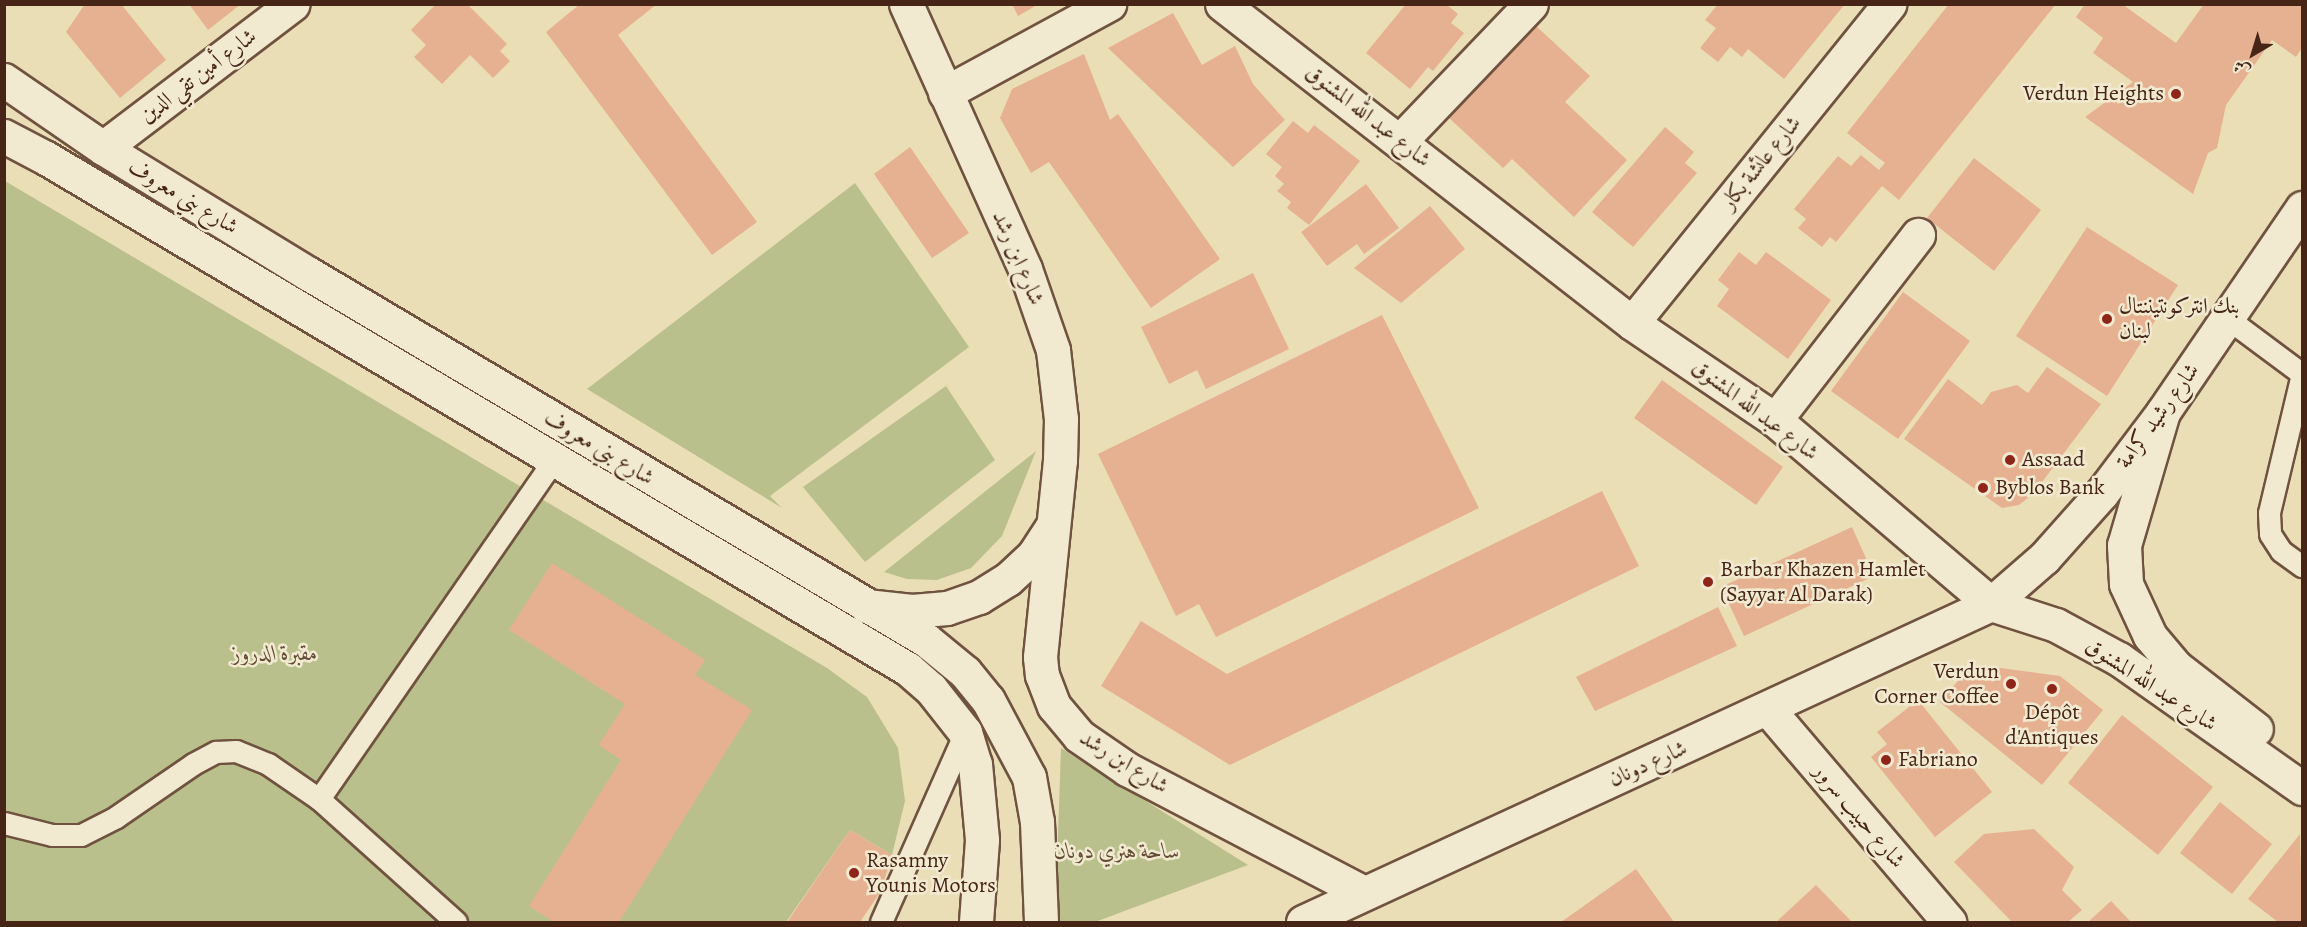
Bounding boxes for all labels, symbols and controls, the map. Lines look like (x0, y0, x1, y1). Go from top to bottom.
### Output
street label: شارع أمين تقي الدين (134, 23, 262, 129)
north arrow (2223, 24, 2283, 84)
text: ش (2229, 55, 2255, 82)
street label: شارع عبد الله المشنوق (1300, 59, 1436, 173)
place label: Verdun Heights (2023, 81, 2164, 107)
marker: Verdun Heights (2169, 87, 2183, 101)
street label: شارع عائشة بكار (1715, 111, 1807, 215)
street label: شارع بني معروف (123, 154, 243, 240)
street label: شارع ابن رشد (986, 207, 1050, 309)
place label: بنك انتركونتيننتال لبنان (2119, 293, 2239, 344)
marker: بنك انتركونتيننتال لبنان (2100, 312, 2114, 326)
street label: شارع عبد الله المشنوق (1687, 354, 1823, 466)
street label: شارع رشيد كرامة (2111, 358, 2205, 474)
street label: شارع بني معروف (539, 405, 659, 491)
place label: Assaad (2022, 447, 2085, 473)
marker: Assaad (2003, 453, 2017, 467)
place label: Byblos Bank (1995, 475, 2105, 501)
marker: Byblos Bank (1976, 481, 1990, 495)
place label: Barbar Khazen Hamlet (Sayyar Al Darak) (1720, 556, 1925, 608)
marker: Barbar Khazen Hamlet (Sayyar Al Darak) (1701, 575, 1715, 589)
street label: شارع عبد الله المشنوق (2080, 633, 2222, 737)
park label: مقبرة الدروز (232, 641, 318, 667)
place label: Verdun Corner Coffee (1874, 658, 1999, 710)
marker: Verdun Corner Coffee (2004, 677, 2018, 691)
marker: Dépôt d'Antiques (2045, 682, 2059, 696)
place label: Dépôt d'Antiques (2005, 699, 2099, 750)
street label: شارع ابن رشد (1075, 724, 1173, 800)
street label: شارع دونان (1605, 735, 1691, 793)
place label: Fabriano (1898, 747, 1978, 773)
marker: Fabriano (1879, 753, 1893, 767)
street label: شارع حبيب سرور (1807, 758, 1911, 874)
park label: ساحة هنري دونان (1054, 839, 1180, 865)
place label: Rasamny Younis Motors (866, 847, 996, 898)
marker: Rasamny Younis Motors (847, 866, 861, 880)

